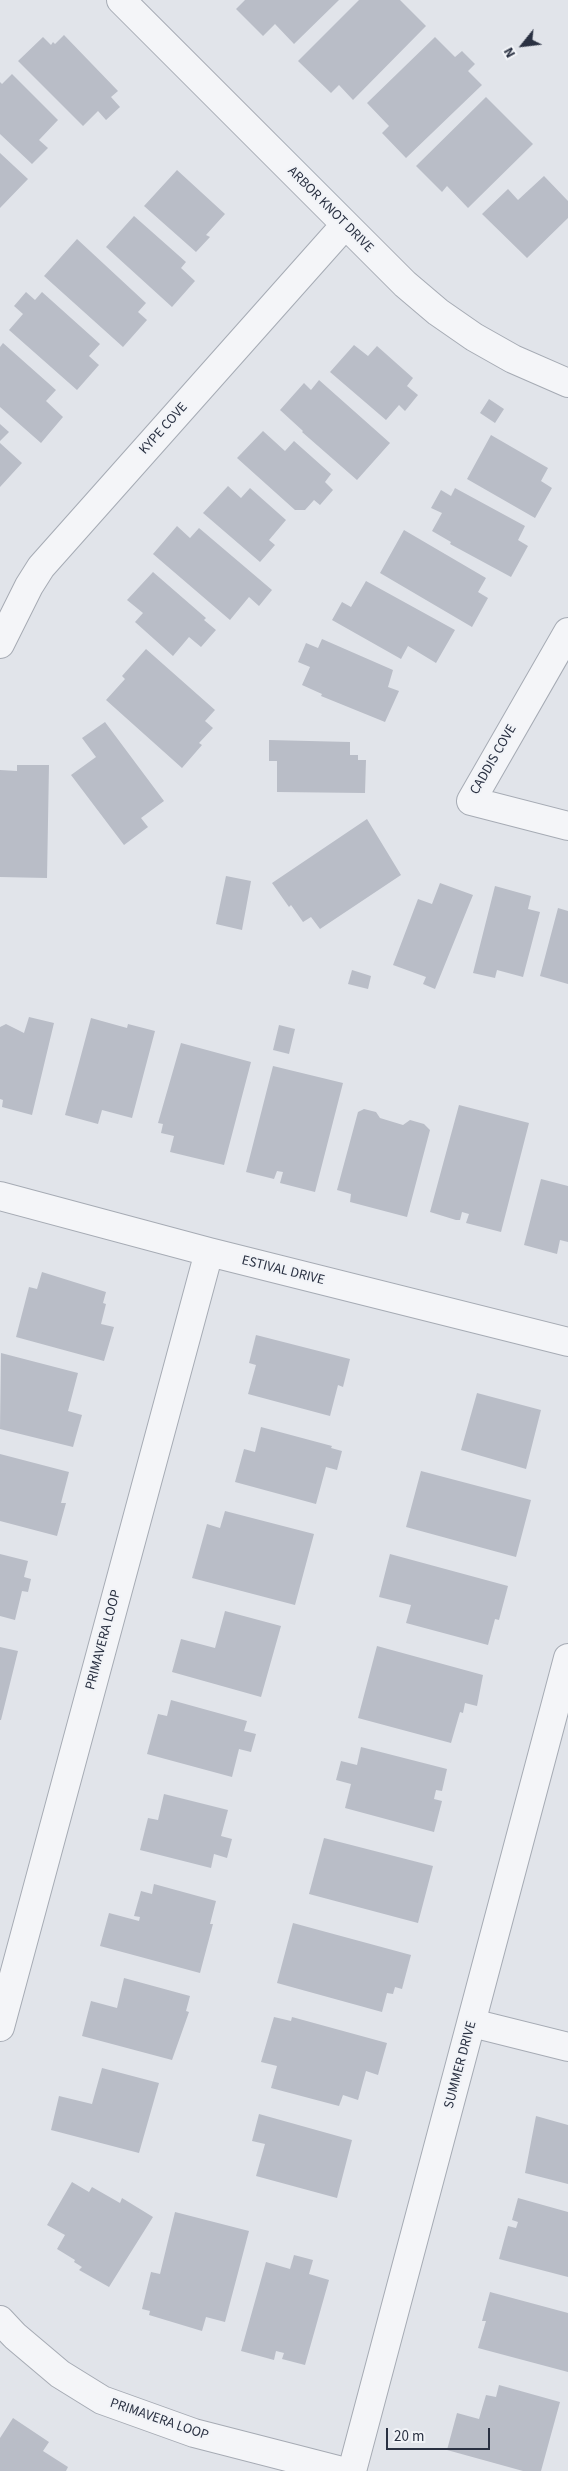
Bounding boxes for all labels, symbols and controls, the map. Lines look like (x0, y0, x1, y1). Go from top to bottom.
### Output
north arrow (498, 20, 548, 70)
text: N (499, 43, 521, 61)
street label: ARBOR KNOT DRIVE (283, 163, 377, 257)
street label: KYPE COVE (136, 400, 192, 458)
street label: CADDIS COVE (467, 722, 521, 798)
street label: ESTIVAL DRIVE (240, 1253, 326, 1289)
street label: PRIMAVERA LOOP (83, 1588, 125, 1692)
street label: SUMMER DRIVE (441, 2019, 481, 2111)
street label: PRIMAVERA LOOP (108, 2395, 210, 2445)
scale bar (388, 2418, 492, 2450)
text: 20 m (394, 2426, 424, 2447)

